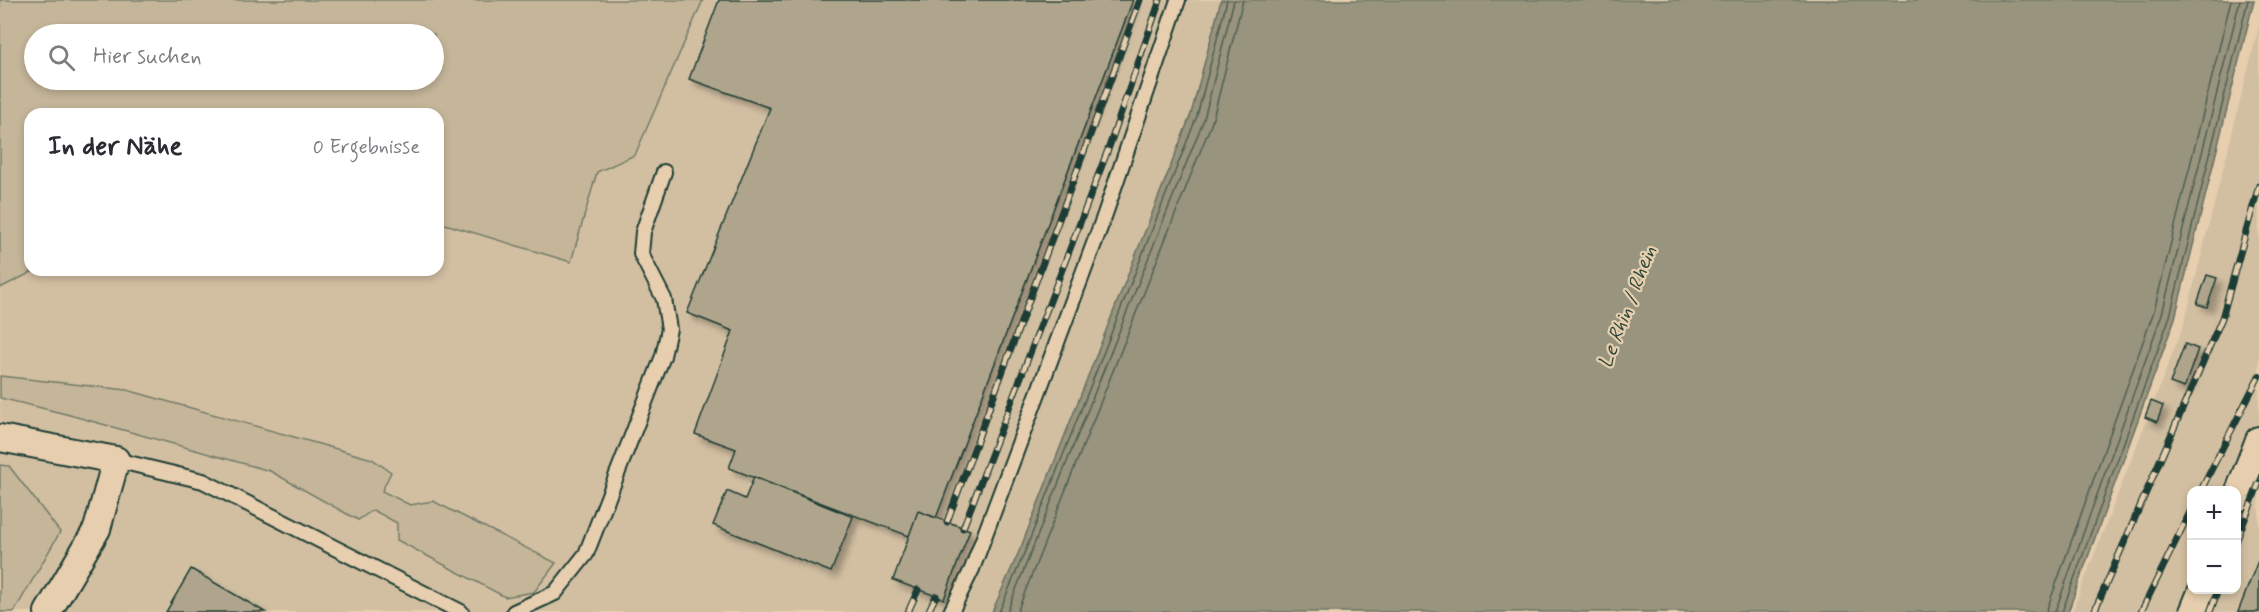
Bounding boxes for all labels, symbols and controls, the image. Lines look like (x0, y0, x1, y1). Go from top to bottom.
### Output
search box (24, 24, 444, 90)
icon: search (45, 41, 78, 74)
text: Hier suchen (93, 43, 202, 71)
text: In der Nähe (48, 130, 182, 164)
text: 0 Ergebnisse (313, 134, 420, 161)
water label: Le Rhin / Rhein (1592, 242, 1664, 372)
map controls (2187, 486, 2241, 594)
button: + (2187, 486, 2241, 540)
button: − (2187, 540, 2241, 594)

